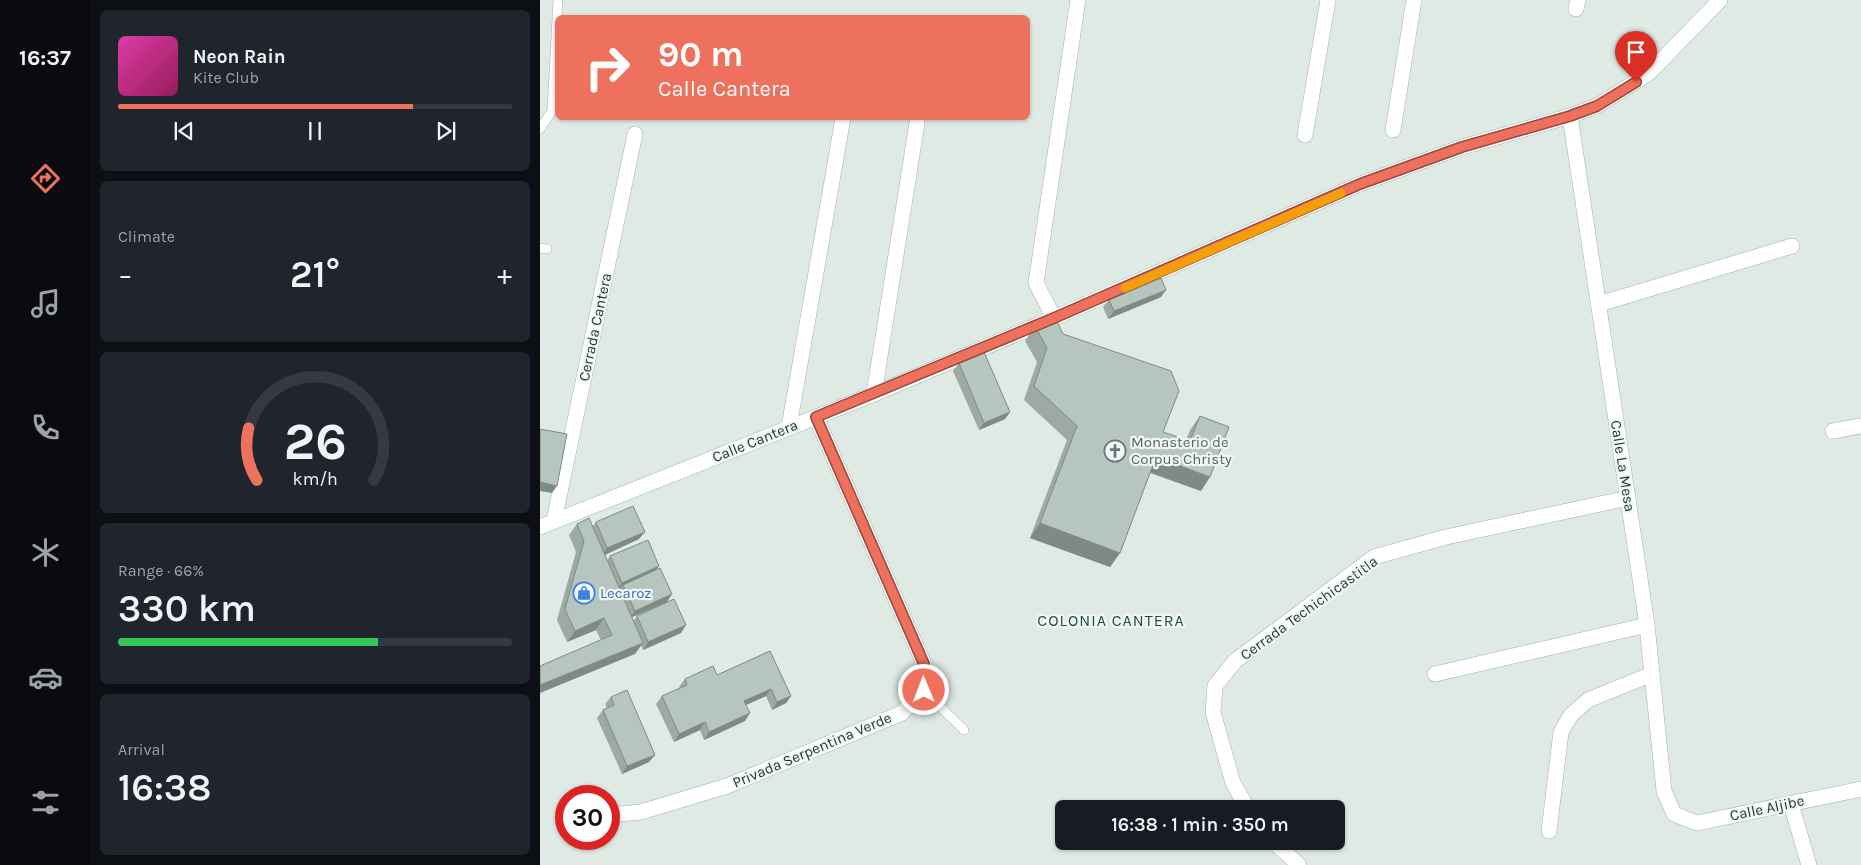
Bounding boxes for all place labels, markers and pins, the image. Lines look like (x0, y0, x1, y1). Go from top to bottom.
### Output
pin (1615, 31, 1657, 82)
place label: Monasterio de Corpus Christy (1131, 433, 1232, 468)
church icon: Monasterio de Corpus Christy (1103, 439, 1127, 463)
shop icon: Lecaroz (572, 581, 596, 605)
place label: Lecaroz (600, 584, 651, 602)

